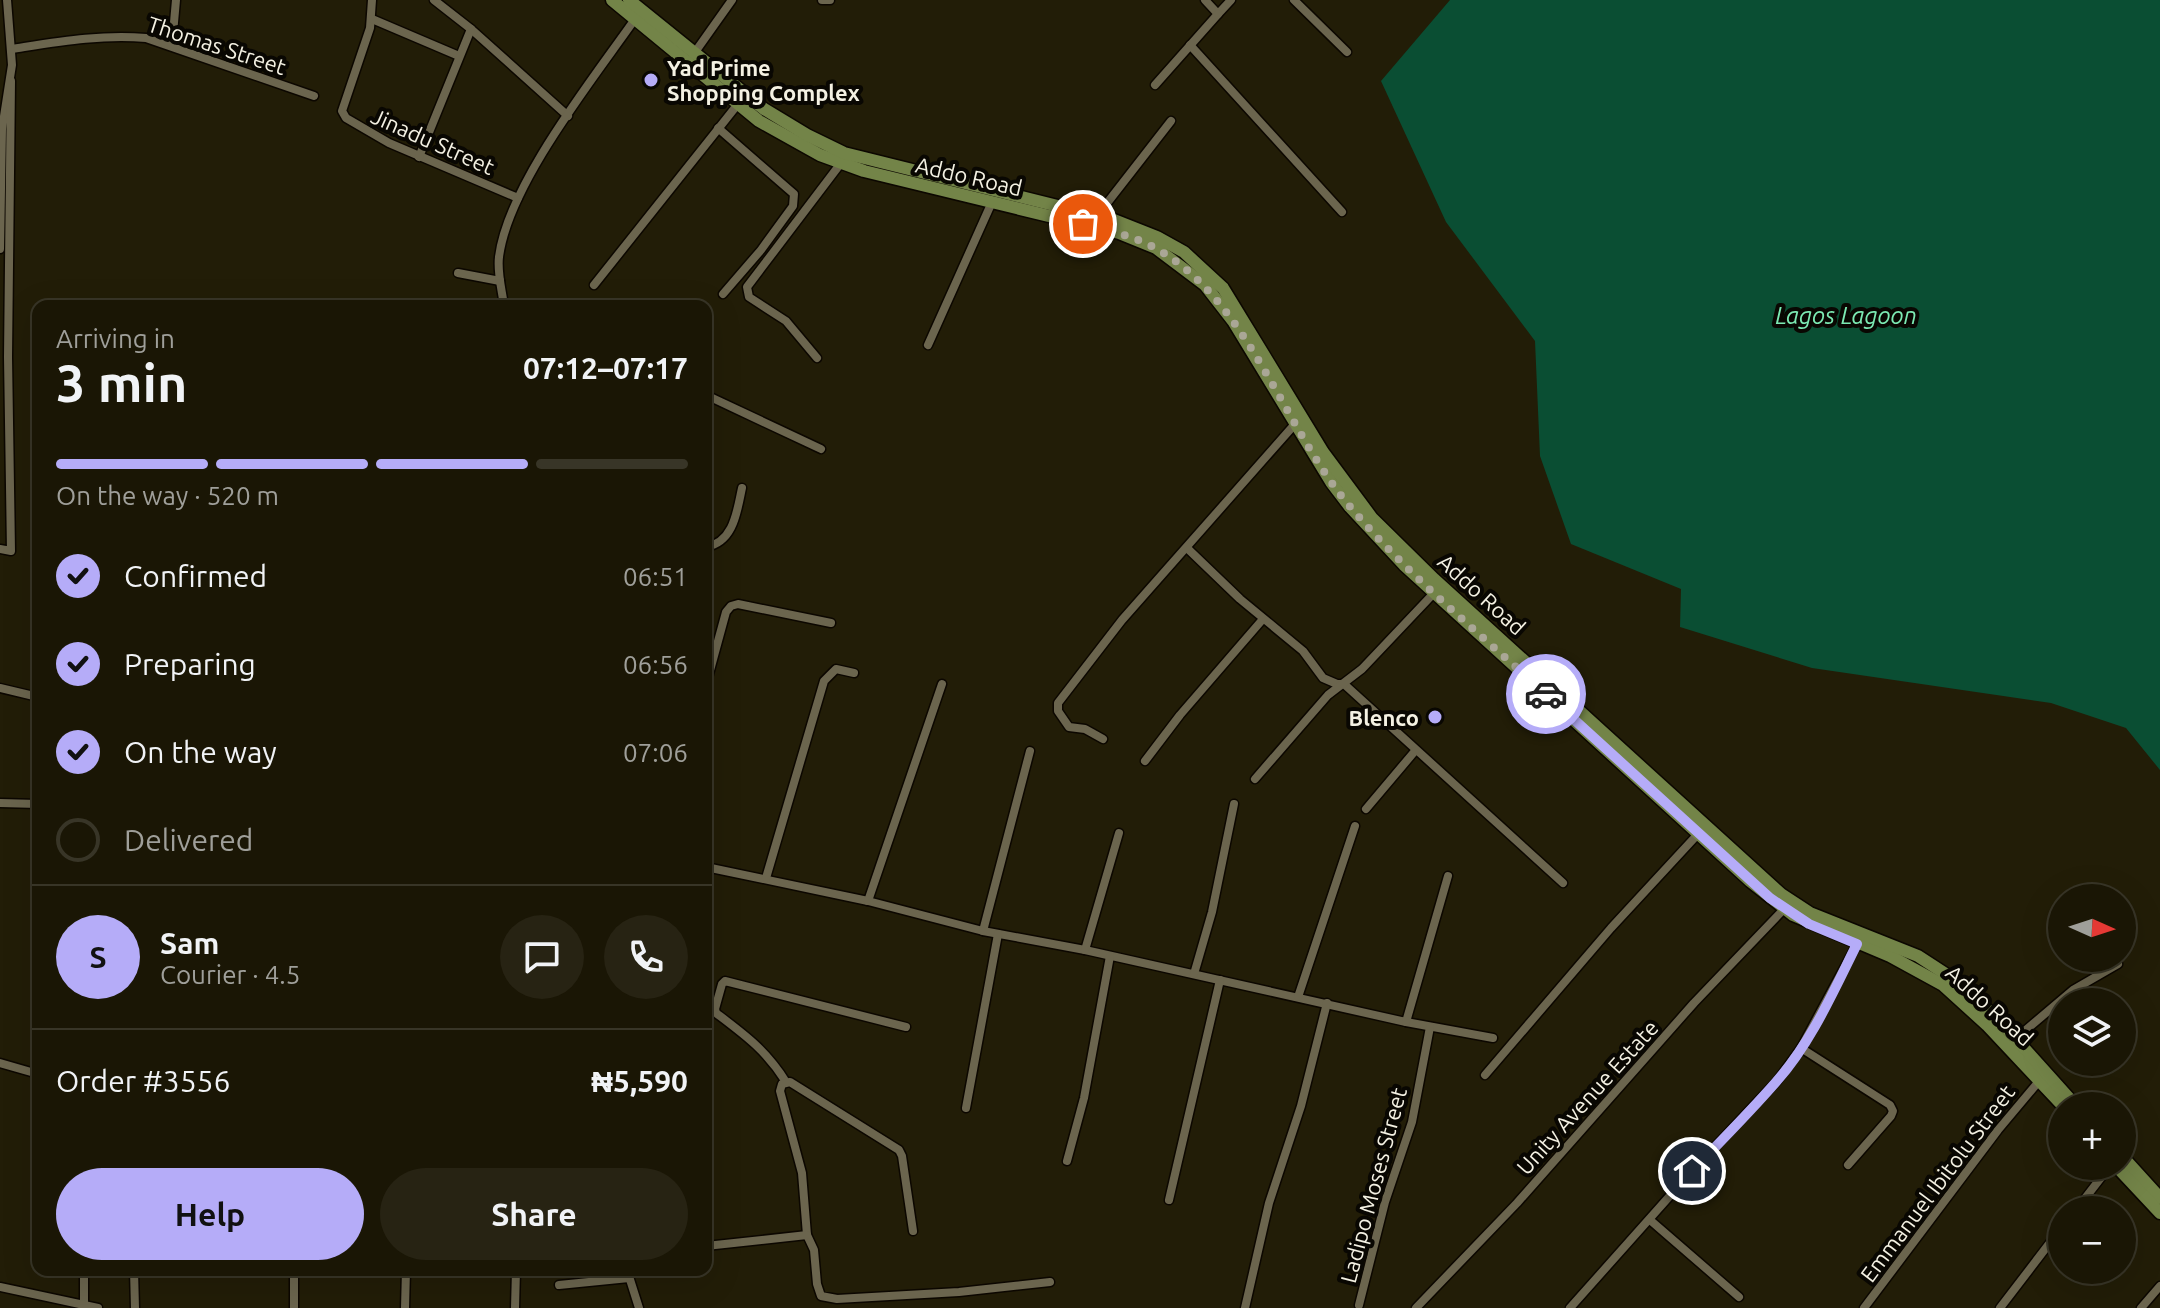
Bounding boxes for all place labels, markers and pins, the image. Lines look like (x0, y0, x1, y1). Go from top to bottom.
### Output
place label: Yad Prime Shopping Complex (667, 55, 860, 105)
marker: Yad Prime Shopping Complex (642, 71, 660, 89)
pin (1049, 190, 1117, 258)
place label: Blenco (1349, 705, 1419, 730)
marker: Blenco (1426, 708, 1444, 726)
pin (1658, 1137, 1726, 1205)

